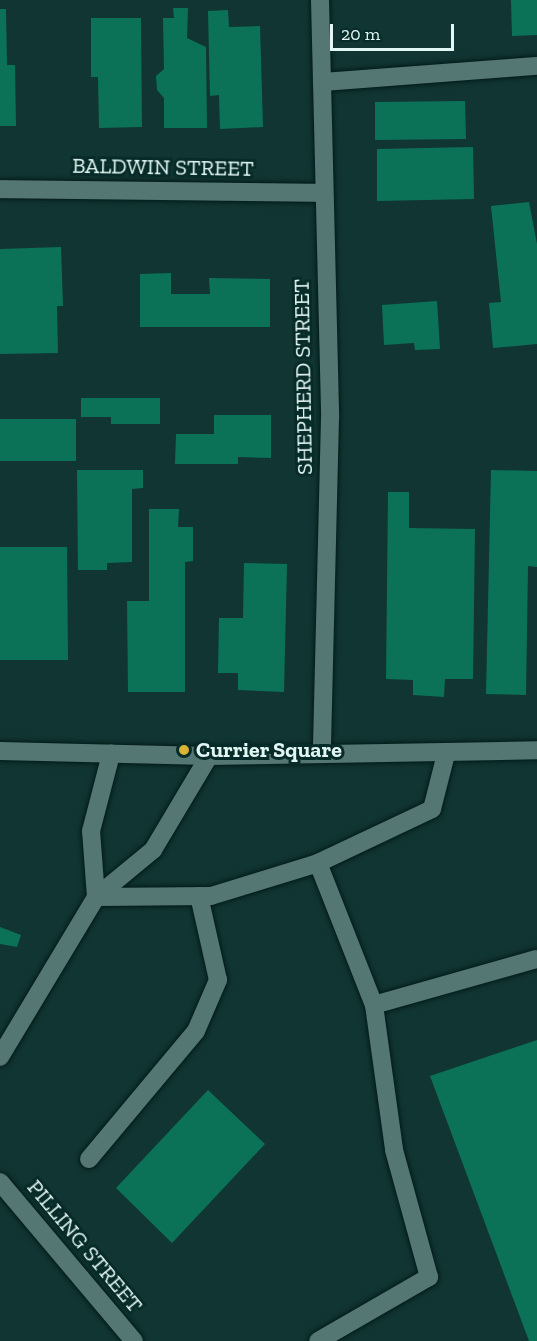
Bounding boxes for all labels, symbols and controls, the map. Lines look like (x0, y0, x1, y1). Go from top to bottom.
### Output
scale bar (333, 12, 458, 50)
text: 20 m (341, 23, 380, 45)
street label: BALDWIN STREET (72, 152, 254, 182)
street label: SHEPHERD STREET (288, 279, 318, 475)
place label: Currier Square (196, 737, 342, 763)
marker: Currier Square (177, 743, 191, 757)
street label: PILLING STREET (22, 1174, 148, 1318)

